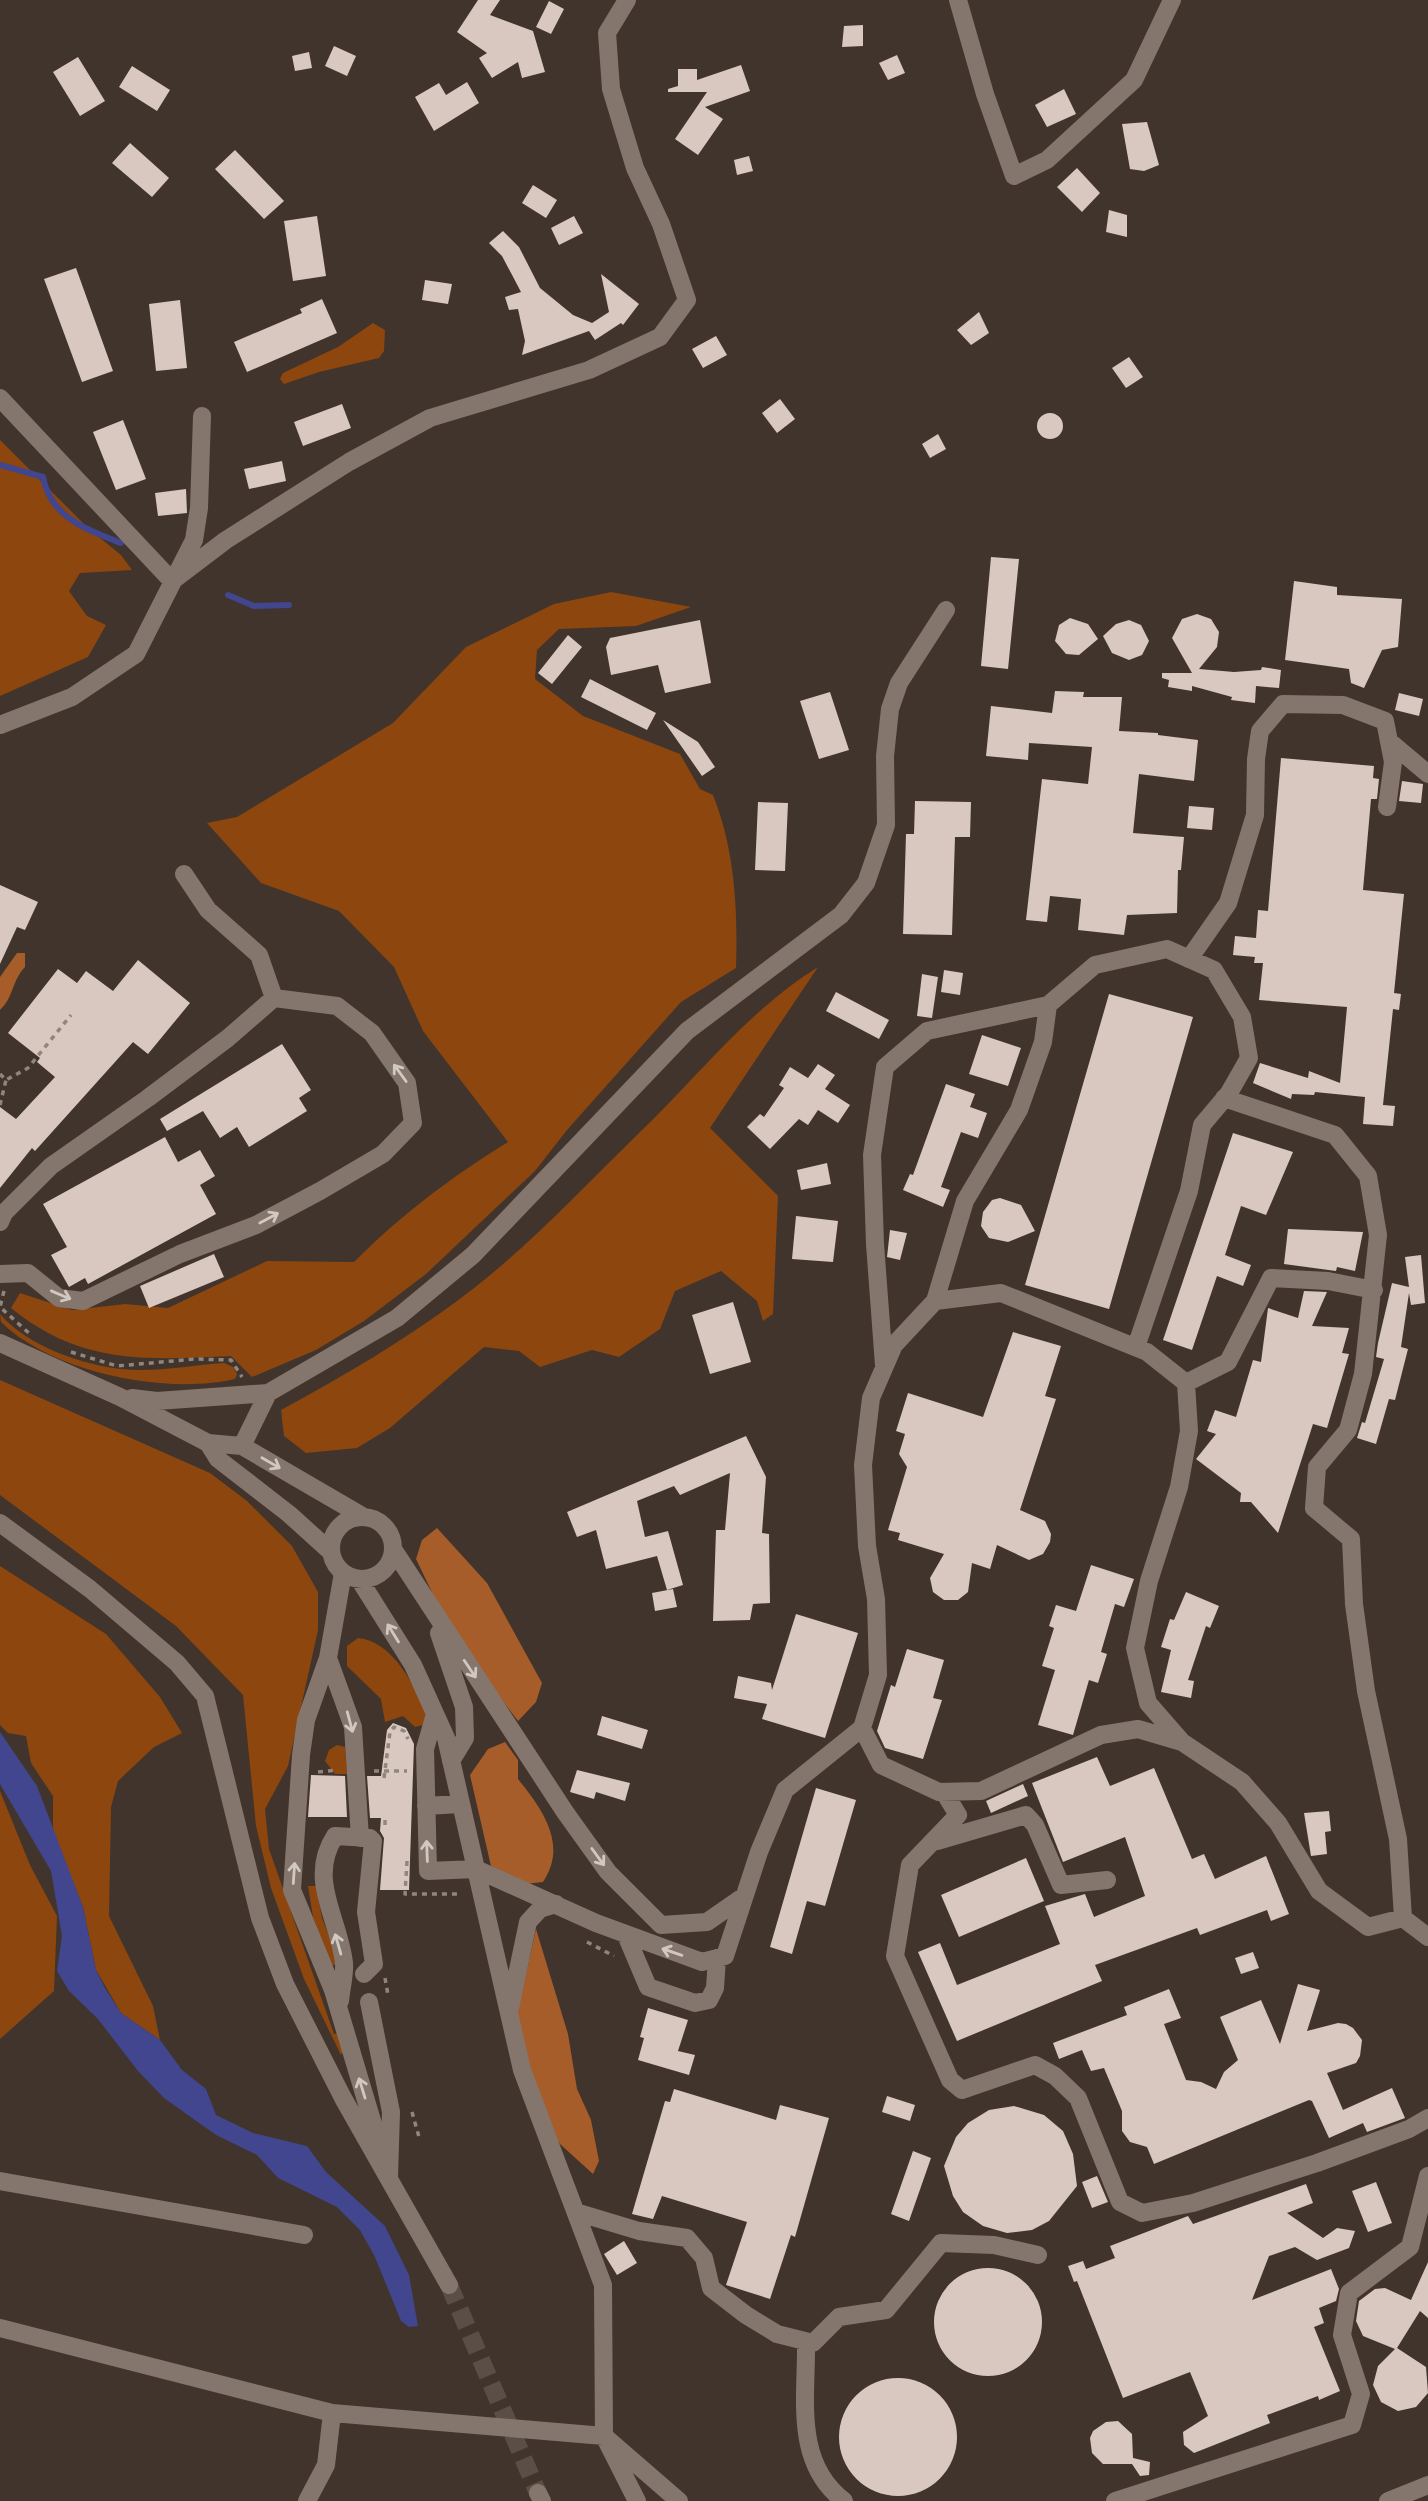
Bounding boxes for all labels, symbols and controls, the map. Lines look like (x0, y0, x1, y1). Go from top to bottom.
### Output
one-way arrow (393, 1064, 407, 1083)
one-way arrow (258, 1211, 279, 1224)
one-way arrow (50, 1289, 71, 1302)
one-way arrow (261, 1456, 281, 1470)
one-way arrow (385, 1623, 399, 1643)
one-way arrow (463, 1658, 477, 1678)
one-way arrow (345, 1711, 358, 1733)
one-way arrow (421, 1840, 434, 1863)
one-way arrow (590, 1847, 605, 1866)
one-way arrow (287, 1862, 300, 1885)
one-way arrow (331, 1934, 344, 1956)
one-way arrow (662, 1945, 684, 1957)
one-way arrow (355, 2078, 367, 2100)

